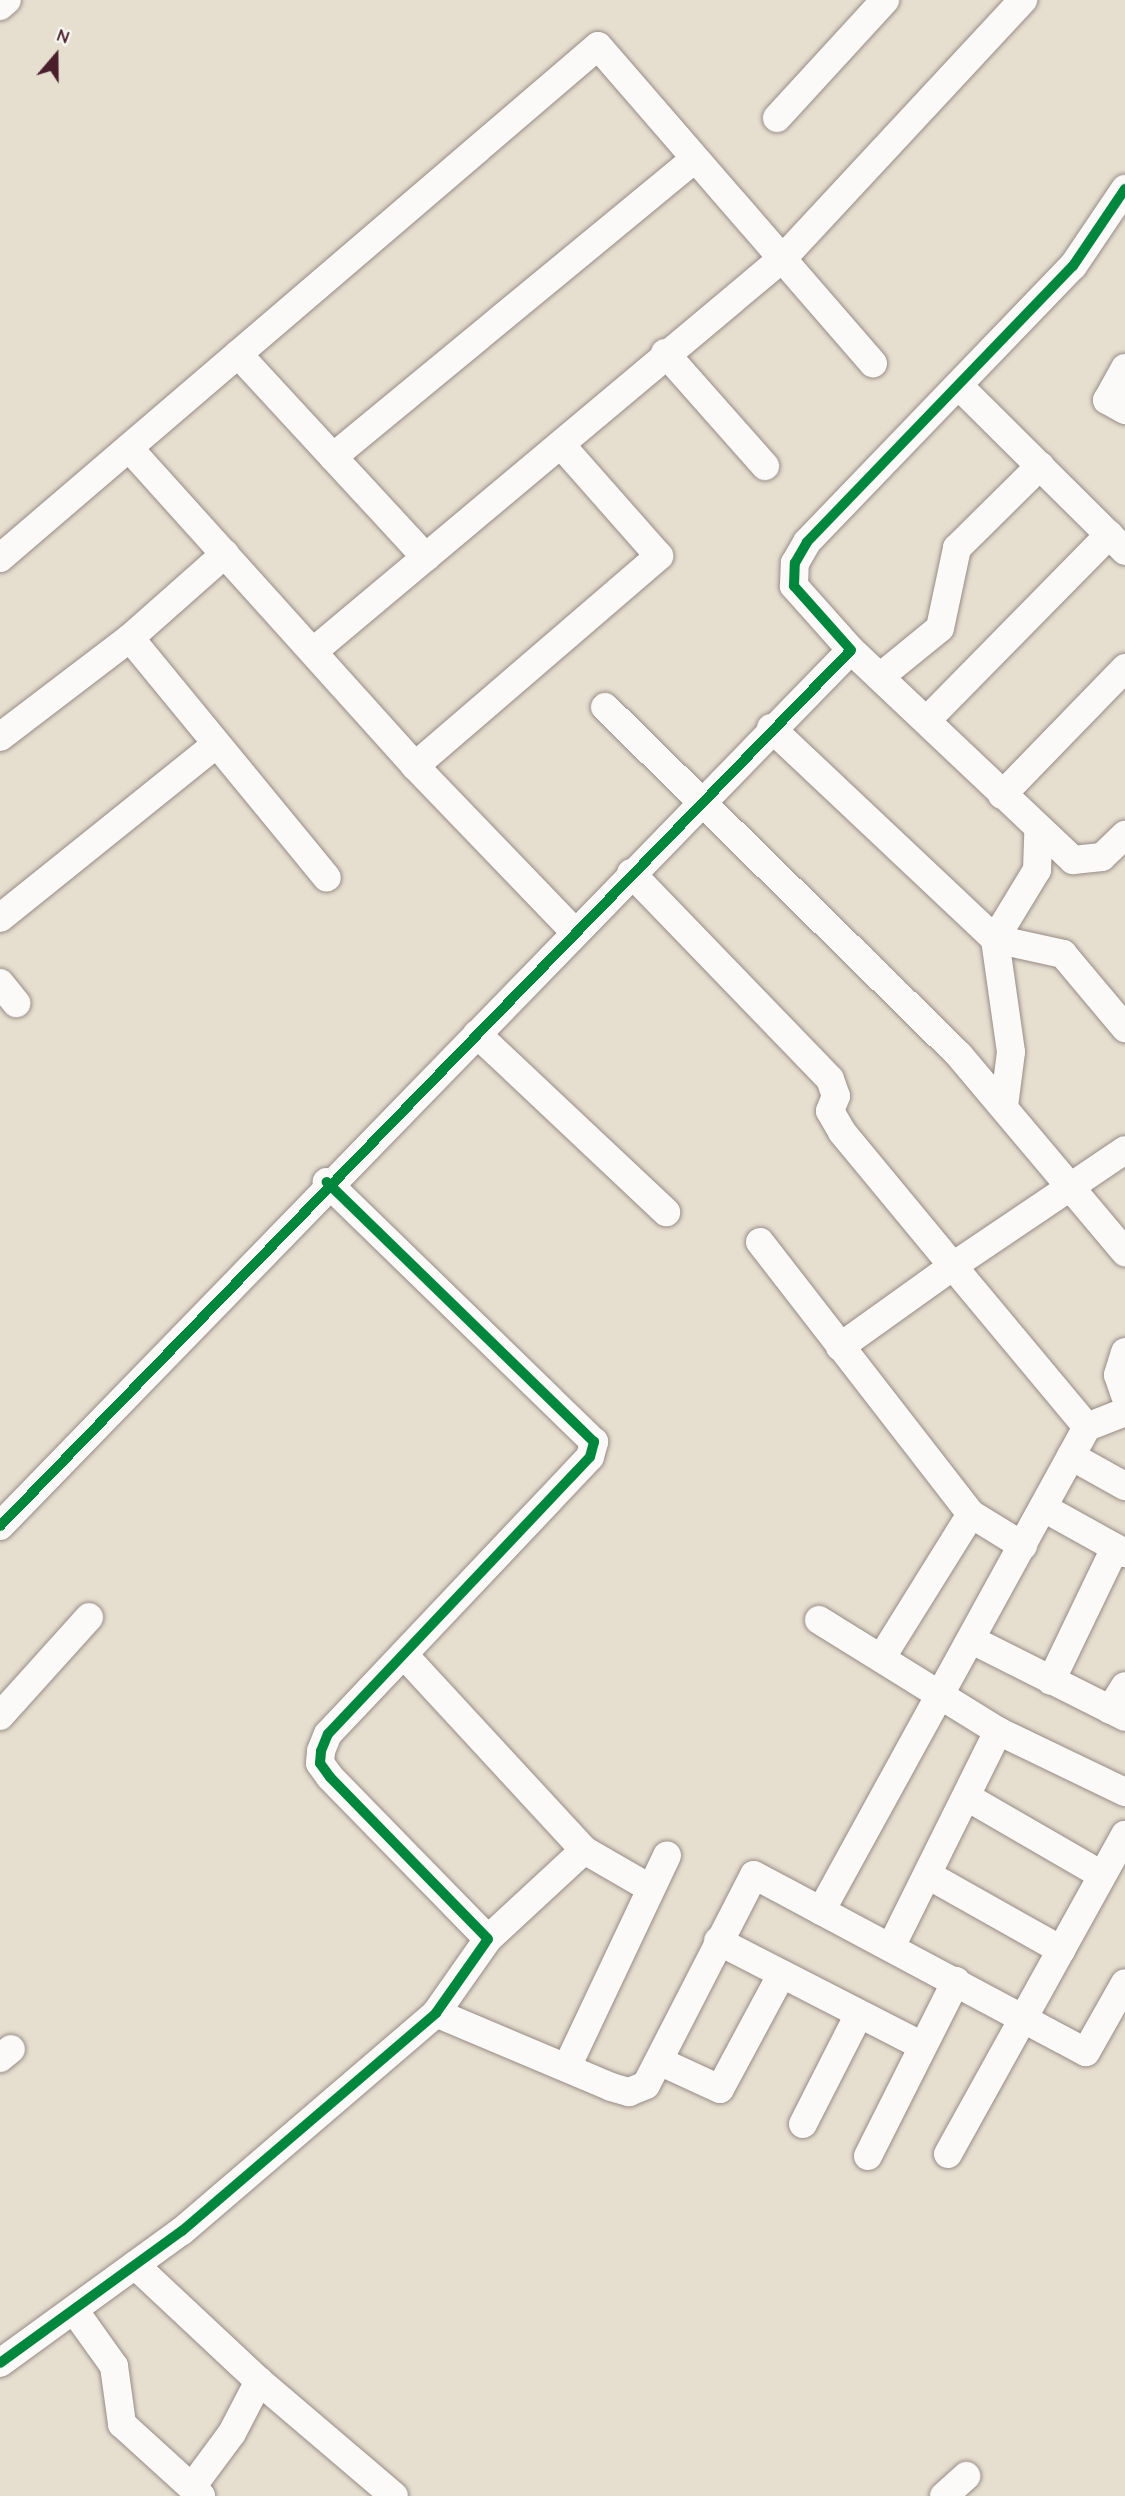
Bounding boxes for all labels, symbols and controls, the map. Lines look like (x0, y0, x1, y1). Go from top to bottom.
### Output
north arrow (21, 21, 91, 91)
text: N (54, 24, 73, 49)

